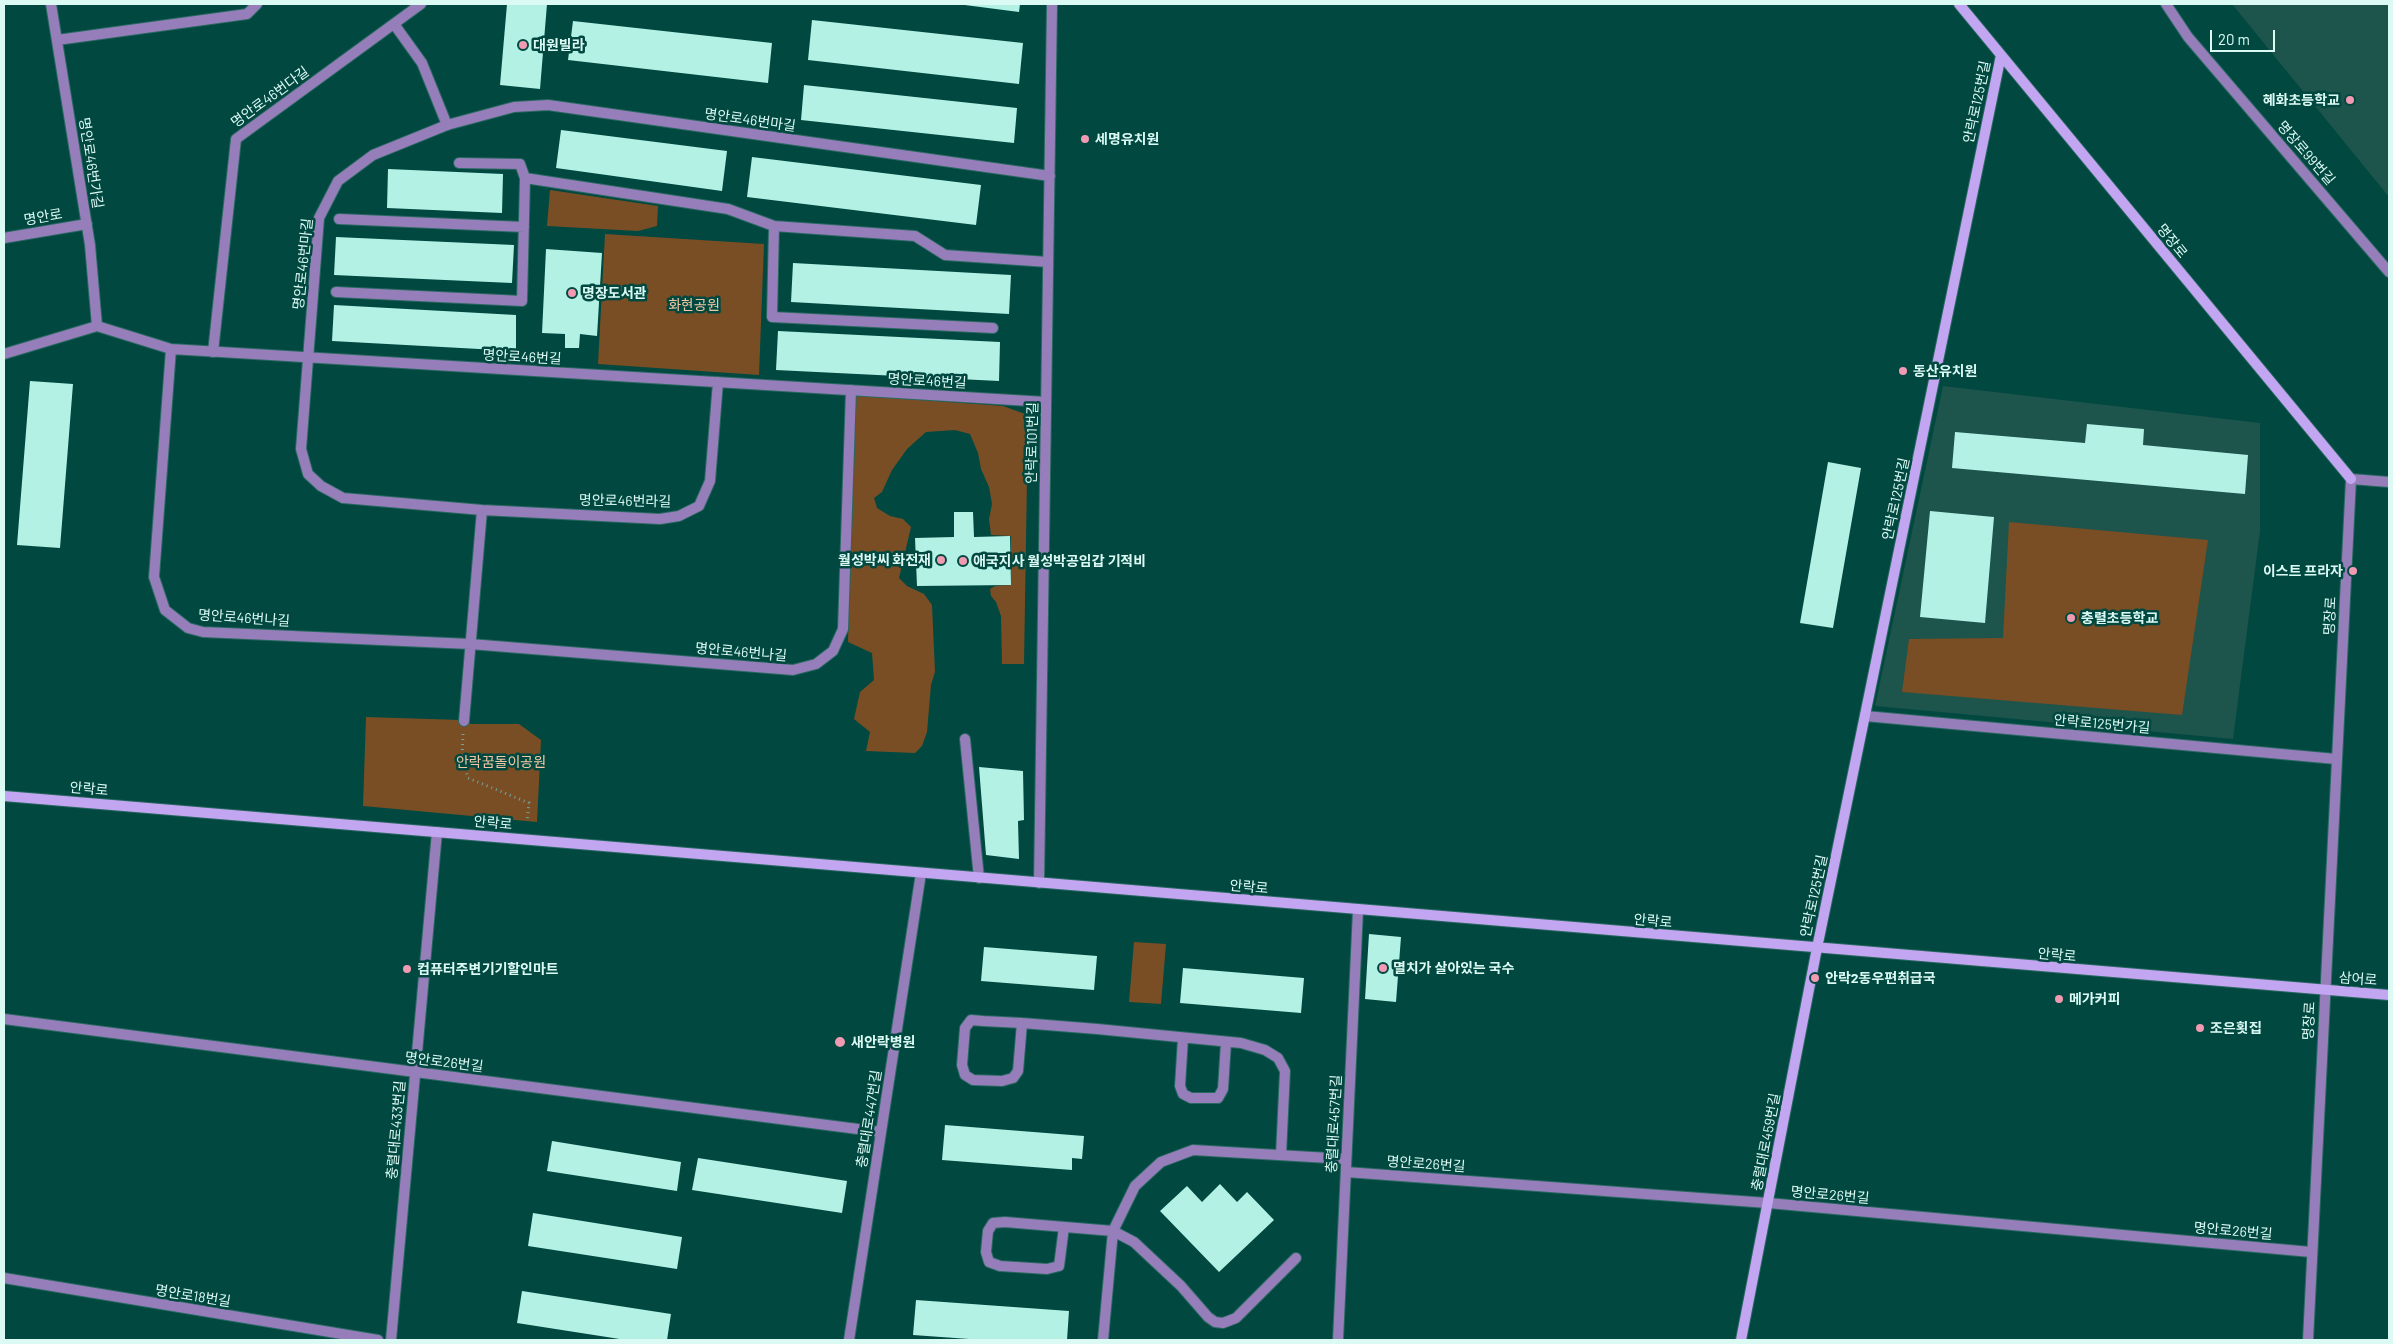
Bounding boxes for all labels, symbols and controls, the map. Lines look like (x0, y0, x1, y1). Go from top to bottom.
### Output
scale bar (2213, 20, 2278, 52)
text: 20 m (2218, 30, 2250, 48)
place label: 대원빌라 (533, 37, 585, 53)
marker: 대원빌라 (517, 39, 529, 51)
street label: 안락로125번길 (1960, 59, 1994, 145)
street label: 명안로46번다길 (228, 63, 312, 131)
place label: 혜화초등학교 (2263, 92, 2340, 108)
marker: 혜화초등학교 (2344, 94, 2356, 106)
street label: 명안로46번마길 (703, 105, 797, 135)
street label: 명안로46번가길 (75, 116, 107, 210)
street label: 명장로99번길 (2274, 118, 2338, 188)
place label: 세명유치원 (1095, 131, 1159, 147)
marker: 세명유치원 (1079, 133, 1091, 145)
street label: 명안로 (23, 205, 63, 229)
street label: 명안로46번마길 (290, 217, 316, 311)
street label: 명장로 (2153, 221, 2191, 261)
place label: 명장도서관 (582, 285, 646, 301)
marker: 명장도서관 (566, 287, 578, 299)
park label: 화현공원 (668, 297, 720, 313)
street label: 명안로46번길 (482, 347, 562, 367)
place label: 동산유치원 (1913, 363, 1977, 379)
marker: 동산유치원 (1897, 365, 1909, 377)
street label: 명안로46번길 (887, 371, 967, 391)
street label: 안락로101번길 (1023, 402, 1041, 484)
street label: 안락로125번길 (1879, 456, 1913, 542)
street label: 명안로46번라길 (579, 492, 671, 510)
place label: 월성박씨 화전재 (838, 552, 931, 568)
place label: 애국지사 월성박공임갑 기적비 (973, 553, 1146, 569)
marker: 월성박씨 화전재 (935, 554, 947, 566)
marker: 애국지사 월성박공임갑 기적비 (957, 555, 969, 567)
place label: 이스트 프라자 (2263, 563, 2343, 579)
marker: 이스트 프라자 (2347, 565, 2359, 577)
street label: 명장로 (2321, 596, 2339, 636)
street label: 명안로46번나길 (197, 606, 291, 630)
place label: 충렬초등학교 (2081, 610, 2158, 626)
marker: 충렬초등학교 (2065, 612, 2077, 624)
street label: 명안로46번나길 (694, 640, 788, 664)
street label: 안락로125번가길 (2053, 711, 2151, 737)
park label: 안락꿈돌이공원 (456, 754, 546, 770)
street label: 안락로 (69, 779, 109, 799)
street label: 안락로 (473, 813, 513, 833)
street label: 안락로125번길 (1797, 853, 1831, 939)
street label: 안락로 (1229, 877, 1269, 897)
street label: 안락로 (1633, 911, 1673, 931)
street label: 안락로 (2037, 945, 2077, 965)
place label: 멸치가 살아있는 국수 (1393, 960, 1515, 976)
place label: 컴퓨터주변기기할인마트 (417, 961, 559, 977)
marker: 멸치가 살아있는 국수 (1377, 962, 1389, 974)
marker: 컴퓨터주변기기할인마트 (401, 963, 413, 975)
street label: 삼어로 (2338, 969, 2378, 989)
place label: 안락2동우편취급국 (1825, 970, 1936, 986)
marker: 안락2동우편취급국 (1809, 972, 1821, 984)
place label: 메가커피 (2069, 991, 2121, 1007)
marker: 메가커피 (2053, 993, 2065, 1005)
street label: 명장로 (2300, 1001, 2318, 1041)
place label: 조은횟집 (2210, 1020, 2262, 1036)
marker: 조은횟집 (2194, 1022, 2206, 1034)
place label: 새안락병원 (851, 1034, 915, 1050)
marker: 새안락병원 (833, 1035, 847, 1049)
street label: 명안로26번길 (404, 1049, 484, 1075)
street label: 충렬대로447번길 (853, 1069, 885, 1169)
street label: 충렬대로457번길 (1323, 1074, 1345, 1174)
street label: 충렬대로433번길 (383, 1080, 409, 1180)
street label: 충렬대로459번길 (1748, 1092, 1784, 1192)
street label: 명안로26번길 (1386, 1153, 1466, 1175)
street label: 명안로26번길 (1790, 1183, 1870, 1207)
street label: 명안로26번길 (2193, 1219, 2273, 1243)
street label: 명안로18번길 (154, 1282, 232, 1310)

